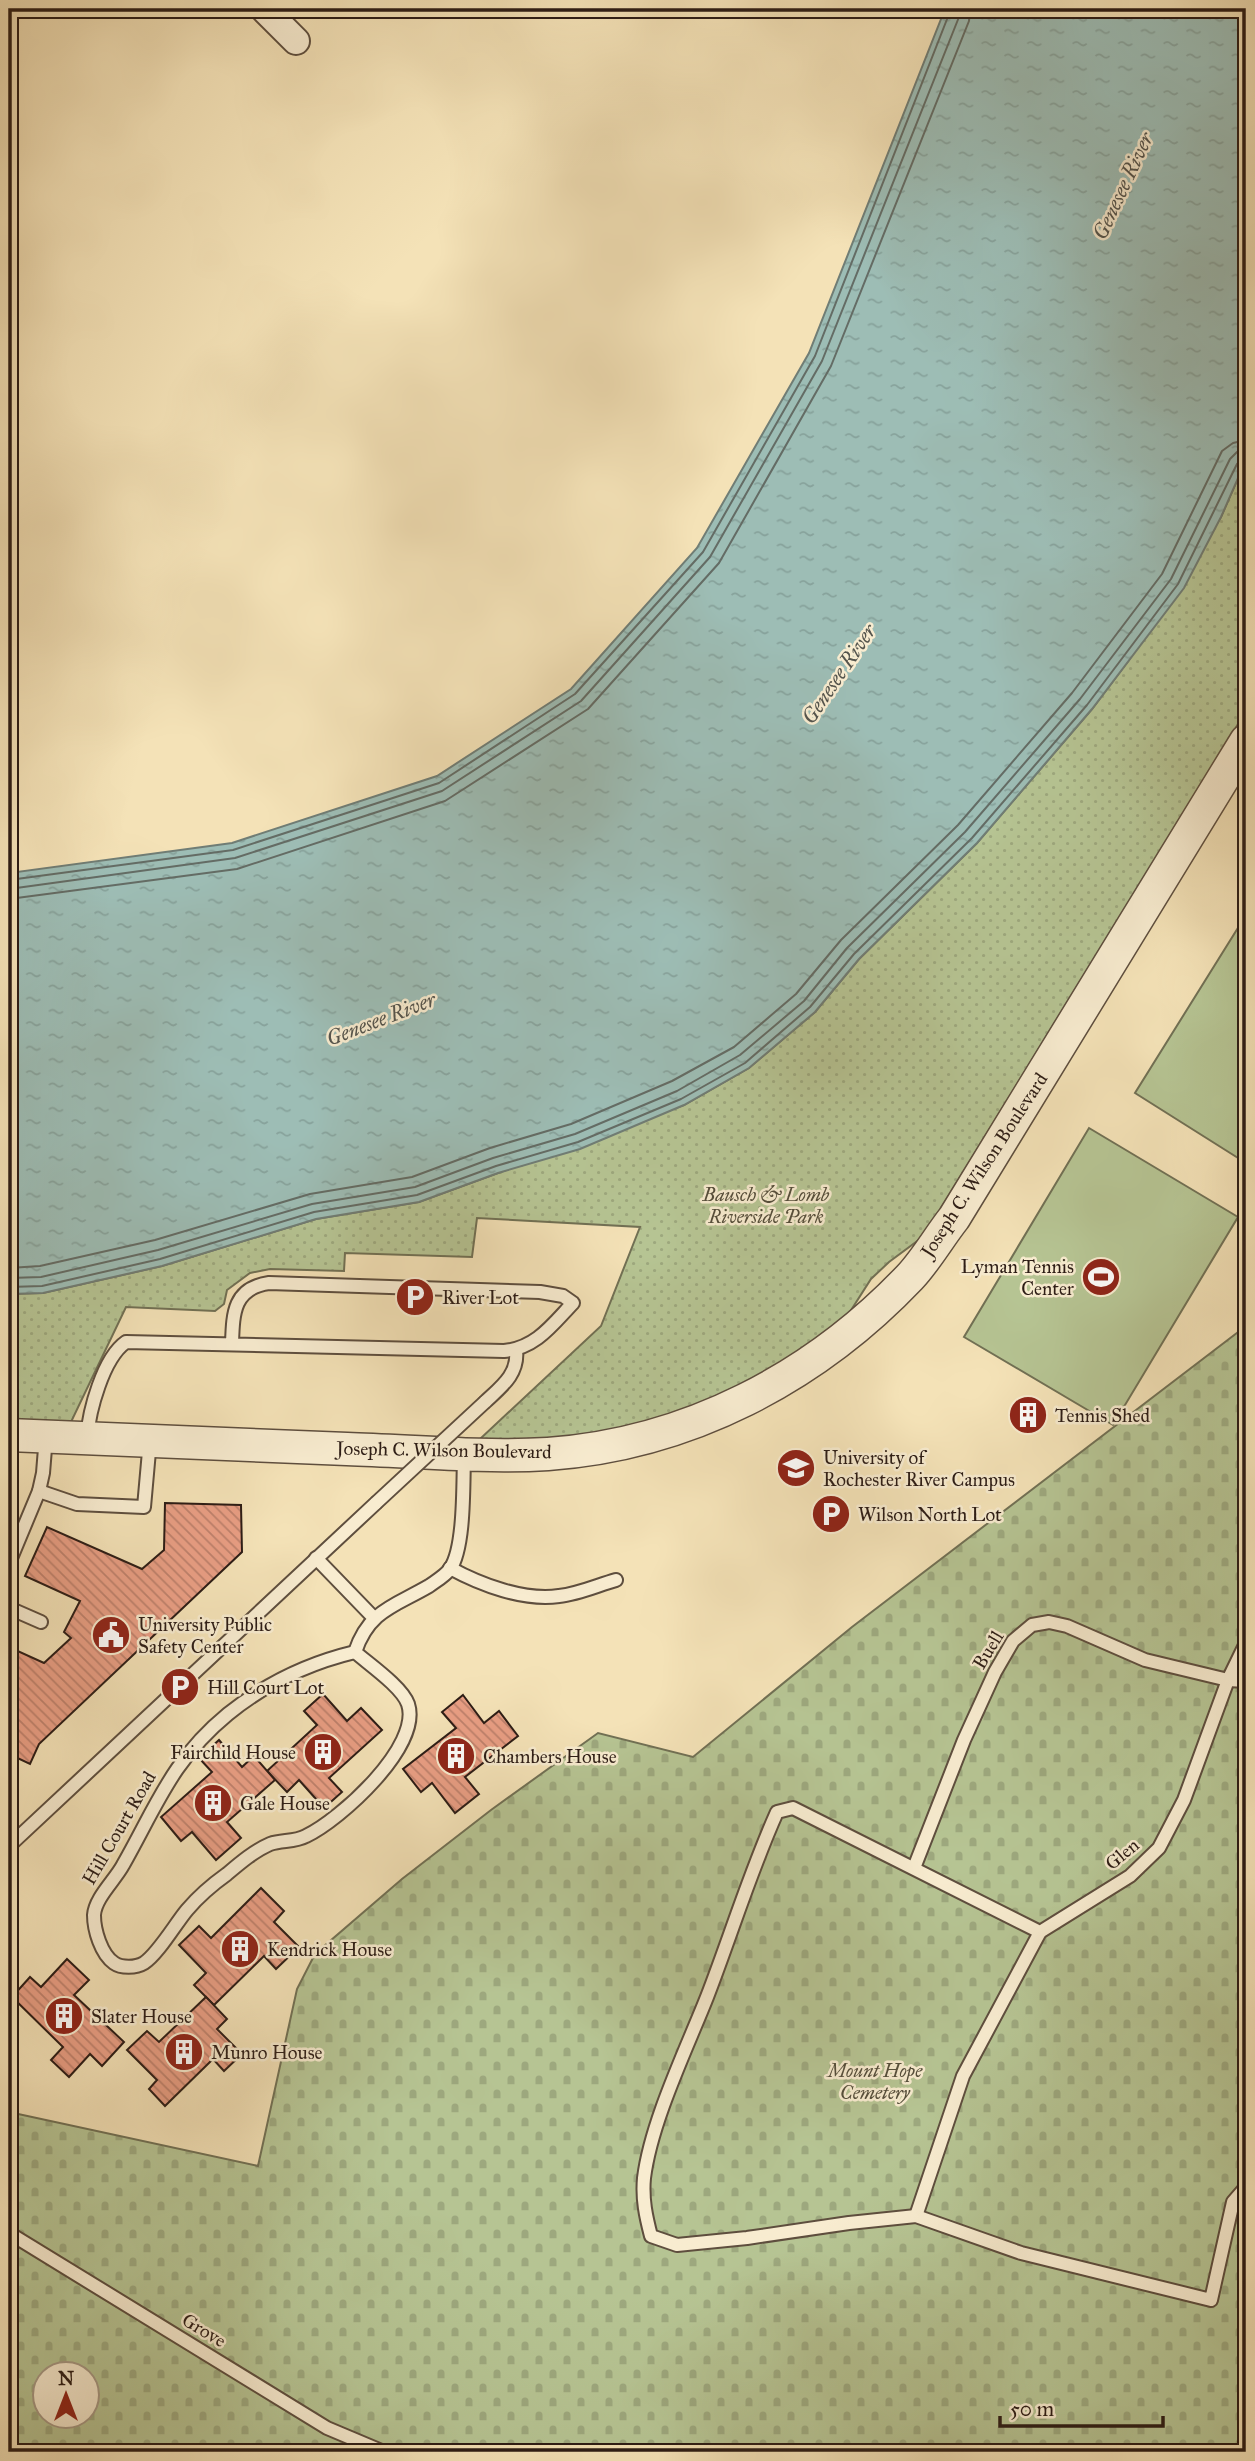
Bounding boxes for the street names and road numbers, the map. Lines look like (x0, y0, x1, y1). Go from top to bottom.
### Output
street label: Joseph C. Wilson Boulevard (915, 1068, 1053, 1264)
street label: Joseph C. Wilson Boulevard (334, 1437, 552, 1464)
street label: Buell (968, 1626, 1009, 1673)
street label: Hill Court Road (77, 1767, 161, 1889)
street label: Glen (1100, 1833, 1144, 1875)
street label: Grove (178, 2308, 230, 2352)

